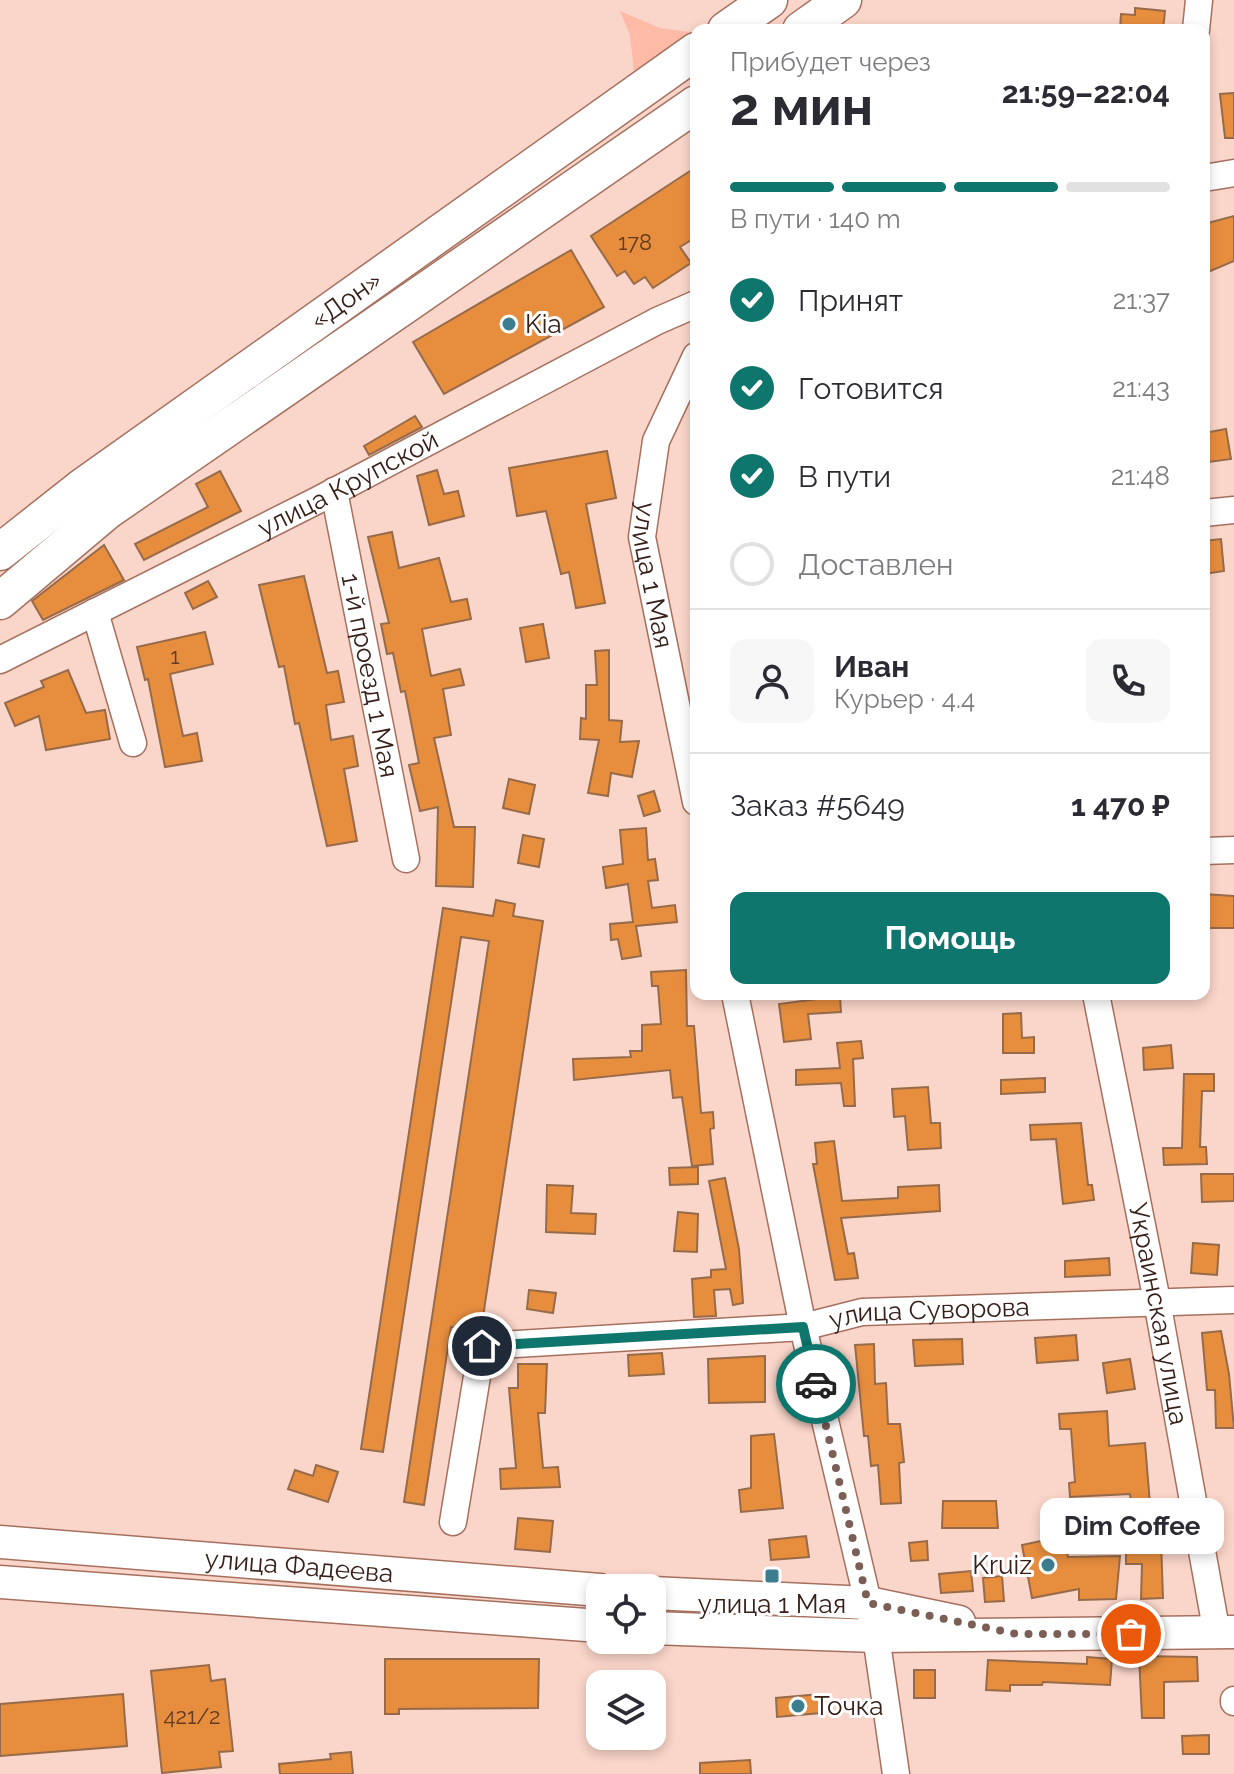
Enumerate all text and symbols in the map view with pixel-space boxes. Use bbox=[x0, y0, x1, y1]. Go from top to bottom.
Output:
text: Прибудет через bbox=[730, 47, 931, 77]
text: 21:59–22:04 bbox=[1002, 75, 1170, 110]
text: 2 мин bbox=[730, 76, 873, 137]
text: В пути · 140 m bbox=[730, 204, 901, 234]
house number: 178 bbox=[618, 229, 652, 255]
street label: «Дон» bbox=[304, 265, 387, 335]
icon: check bbox=[730, 278, 774, 322]
text: Принят bbox=[798, 283, 903, 318]
text: 21:37 bbox=[1113, 285, 1170, 315]
place label: Kia bbox=[525, 309, 562, 339]
marker: Kia bbox=[500, 315, 518, 333]
icon: check bbox=[730, 366, 774, 410]
text: Готовится bbox=[798, 371, 944, 406]
text: 21:43 bbox=[1112, 373, 1170, 403]
street label: улица Крупской bbox=[253, 424, 443, 543]
icon: check bbox=[730, 454, 774, 498]
text: В пути bbox=[798, 459, 891, 494]
text: 21:48 bbox=[1111, 461, 1170, 491]
street label: улица 1 Мая bbox=[626, 500, 679, 651]
text: Доставлен bbox=[798, 547, 954, 582]
street label: 1-й проезд 1 Мая bbox=[335, 571, 405, 780]
button: person bbox=[730, 639, 814, 723]
button: phone bbox=[1086, 639, 1170, 723]
house number: 1 bbox=[170, 643, 180, 669]
text: Иван bbox=[834, 649, 909, 684]
text: Курьер · 4.4 bbox=[834, 684, 975, 714]
text: Заказ #5649 bbox=[730, 788, 905, 823]
text: 1 470 ₽ bbox=[1071, 788, 1170, 823]
button: Помощь bbox=[730, 892, 1170, 984]
street label: Украинская улица bbox=[1123, 1200, 1194, 1427]
street label: улица Суворова bbox=[826, 1292, 1030, 1335]
pin bbox=[448, 1312, 516, 1380]
icon: home bbox=[460, 1324, 504, 1368]
courier bbox=[776, 1344, 856, 1424]
icon: car bbox=[794, 1362, 838, 1406]
callout: Dim Coffee bbox=[1039, 1498, 1223, 1554]
text: Dim Coffee bbox=[1064, 1511, 1200, 1541]
street label: улица Фадеева bbox=[204, 1543, 394, 1588]
place label: Kruiz bbox=[972, 1550, 1032, 1580]
marker: Kruiz bbox=[1039, 1556, 1057, 1574]
marker: улица 1 Мая bbox=[763, 1567, 781, 1585]
map controls bbox=[586, 1574, 666, 1750]
button: locate bbox=[586, 1574, 666, 1654]
place label: улица 1 Мая bbox=[698, 1589, 846, 1619]
pin bbox=[1097, 1600, 1165, 1668]
icon: bag bbox=[1109, 1612, 1153, 1656]
button: layers bbox=[586, 1670, 666, 1750]
place label: Точка bbox=[814, 1691, 883, 1721]
marker: Точка bbox=[789, 1697, 807, 1715]
house number: 421/2 bbox=[163, 1703, 221, 1729]

